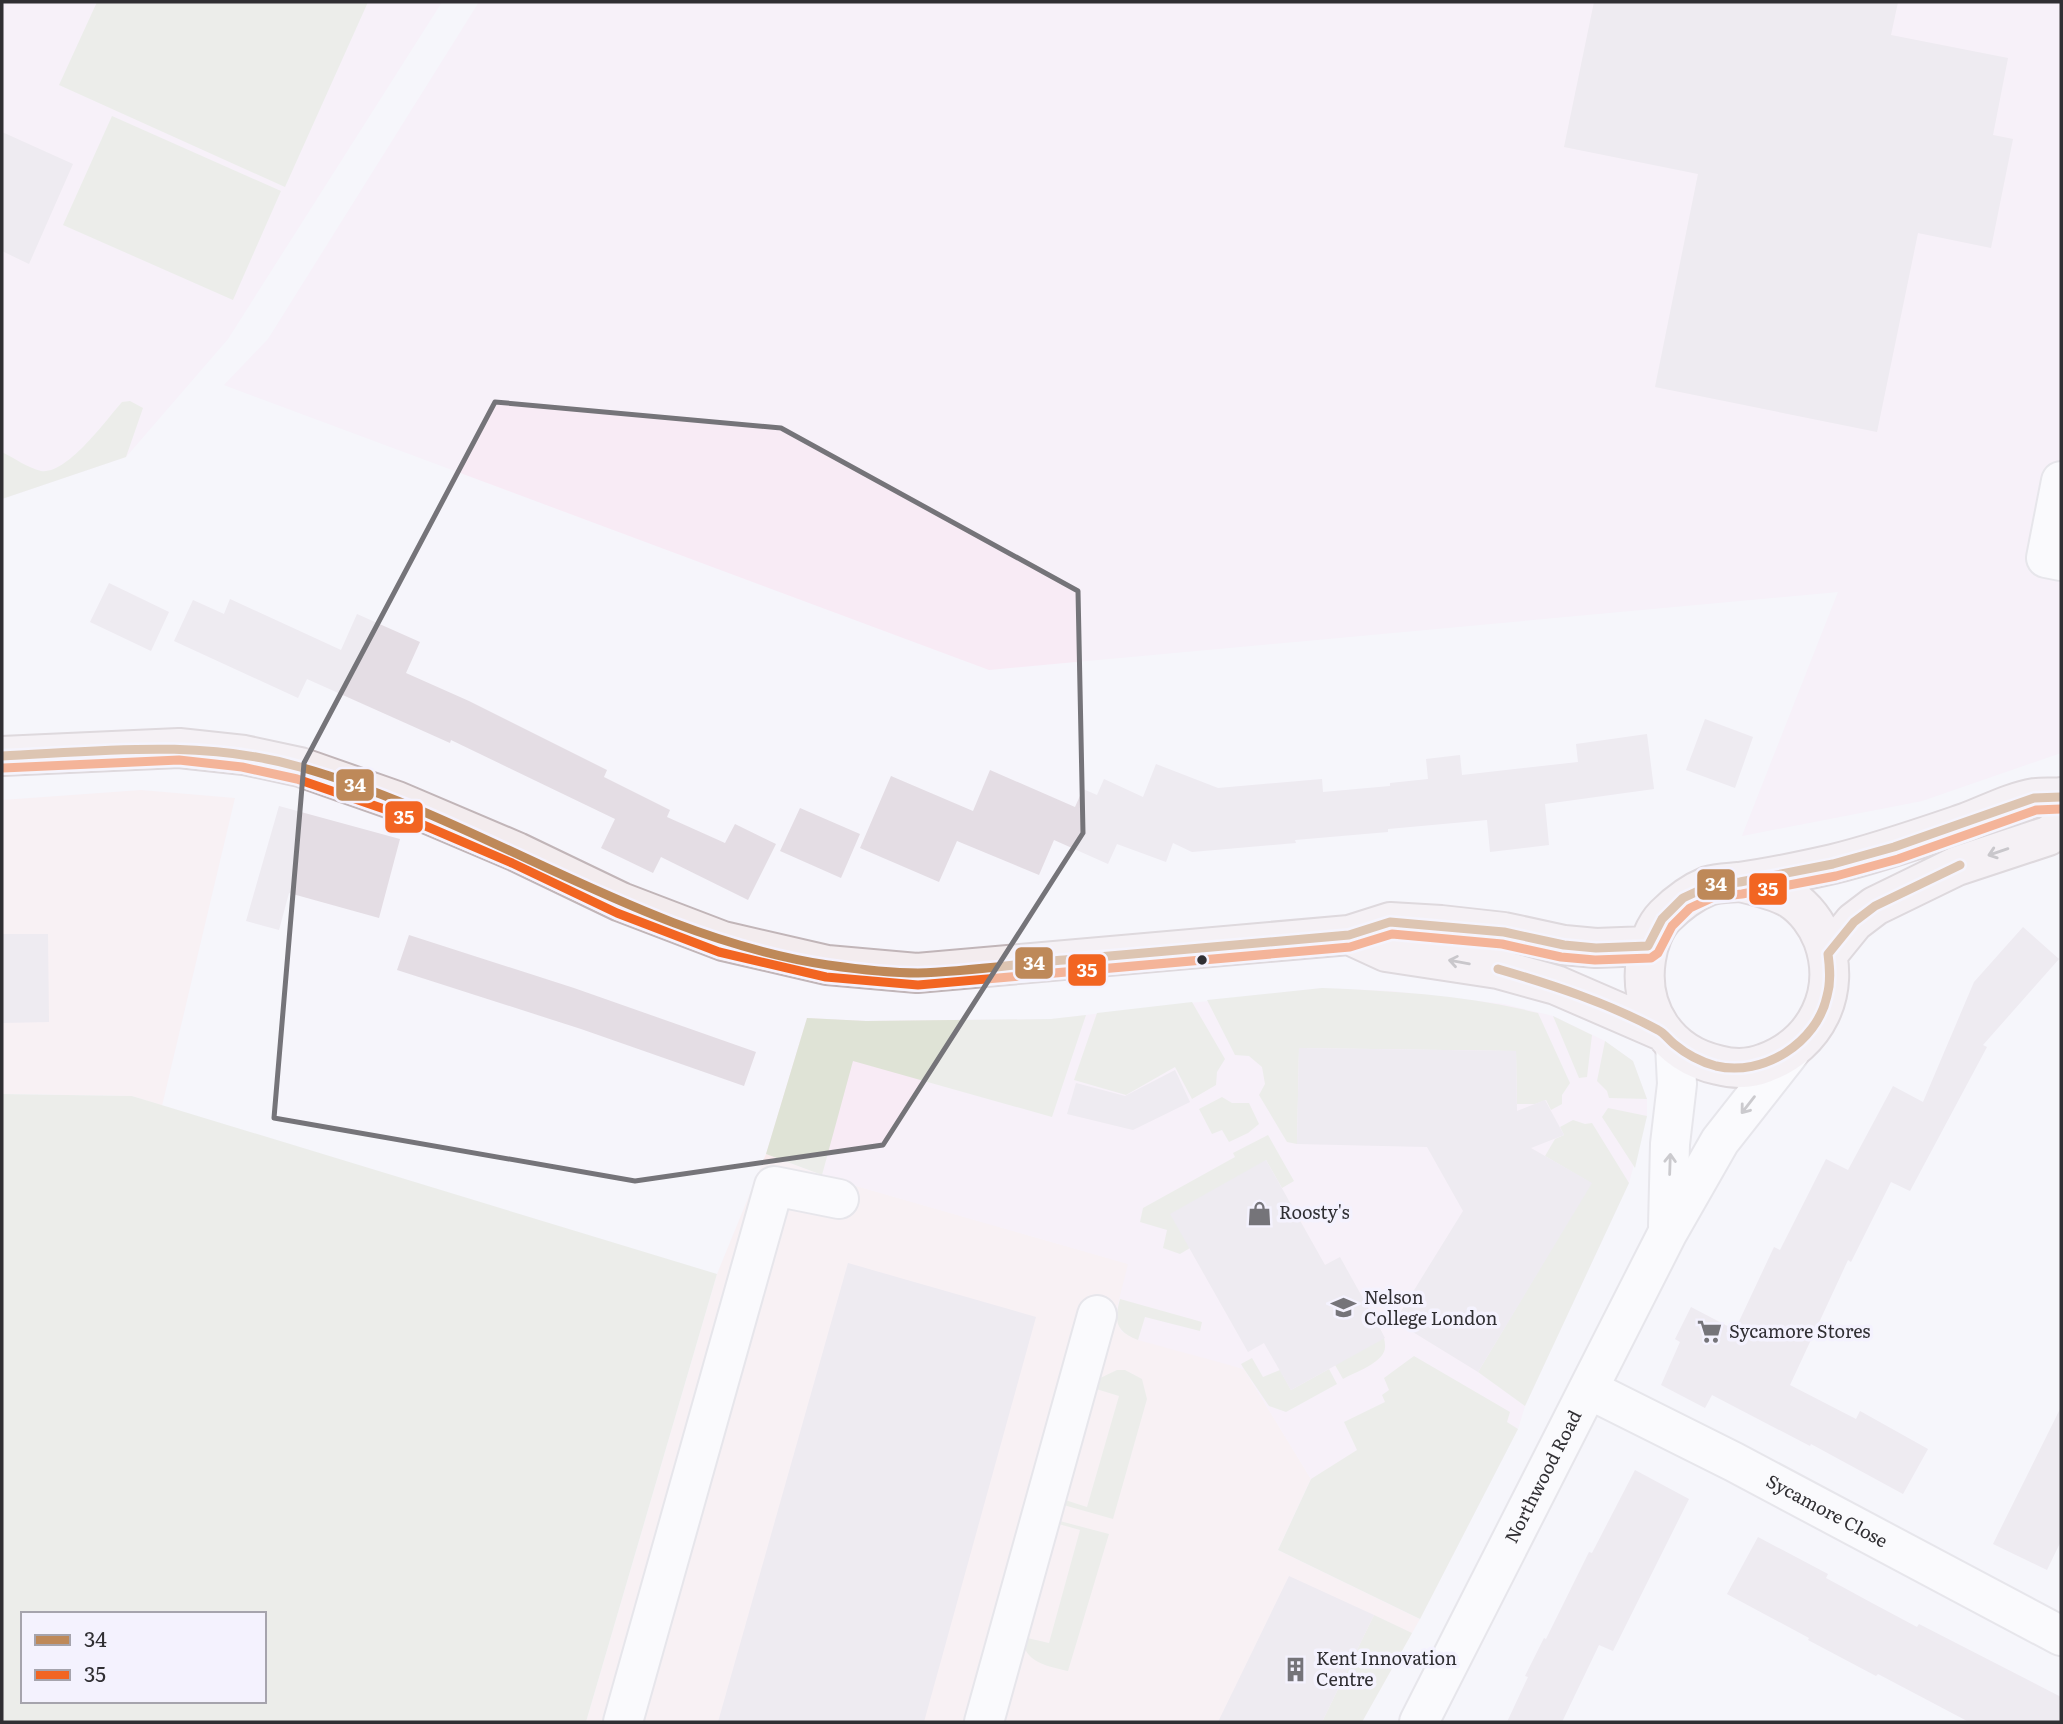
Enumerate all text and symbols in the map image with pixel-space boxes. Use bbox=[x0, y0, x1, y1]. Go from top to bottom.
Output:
line badge: 34 bbox=[335, 768, 375, 802]
text: 34 bbox=[344, 770, 367, 798]
line badge: 35 bbox=[384, 800, 424, 834]
text: 35 bbox=[394, 802, 414, 830]
one-way arrow bbox=[1988, 847, 2010, 859]
line badge: 34 bbox=[1696, 868, 1736, 901]
text: 34 bbox=[1705, 869, 1728, 897]
line badge: 35 bbox=[1748, 872, 1788, 906]
text: 35 bbox=[1758, 874, 1778, 902]
line badge: 34 bbox=[1014, 946, 1054, 980]
text: 34 bbox=[1023, 948, 1046, 976]
line badge: 35 bbox=[1067, 953, 1107, 987]
unlabelled marker bbox=[1195, 953, 1209, 967]
text: 35 bbox=[1077, 955, 1097, 983]
one-way arrow bbox=[1448, 955, 1471, 968]
one-way arrow bbox=[1740, 1096, 1755, 1114]
one-way arrow bbox=[1663, 1152, 1676, 1175]
place label: Roosty's bbox=[1279, 1198, 1350, 1225]
shop icon: Roosty's bbox=[1245, 1199, 1273, 1227]
place label: Nelson College London bbox=[1364, 1283, 1498, 1331]
school or university icon: Nelson College London bbox=[1330, 1294, 1358, 1322]
place label: Sycamore Stores bbox=[1729, 1317, 1871, 1344]
supermarket icon: Sycamore Stores bbox=[1695, 1318, 1723, 1346]
street label: Northwood Road bbox=[1497, 1405, 1587, 1547]
street label: Sycamore Close bbox=[1762, 1467, 1893, 1553]
legend bbox=[21, 1612, 266, 1703]
text: 34 bbox=[84, 1622, 107, 1653]
place label: Kent Innovation Centre bbox=[1316, 1644, 1457, 1692]
building icon: Kent Innovation Centre bbox=[1282, 1655, 1310, 1683]
text: 35 bbox=[84, 1657, 106, 1688]

